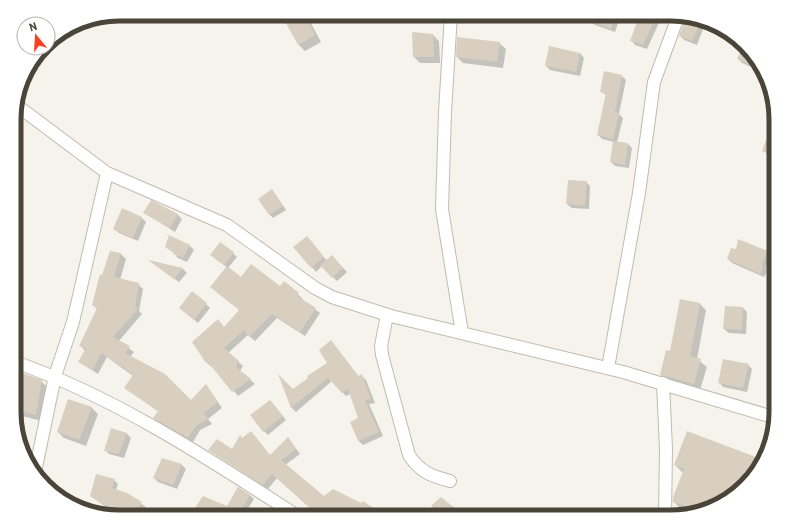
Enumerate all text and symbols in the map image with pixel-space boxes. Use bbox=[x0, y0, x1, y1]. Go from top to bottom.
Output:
north arrow bbox=[16, 16, 56, 56]
text: N bbox=[27, 19, 38, 33]

